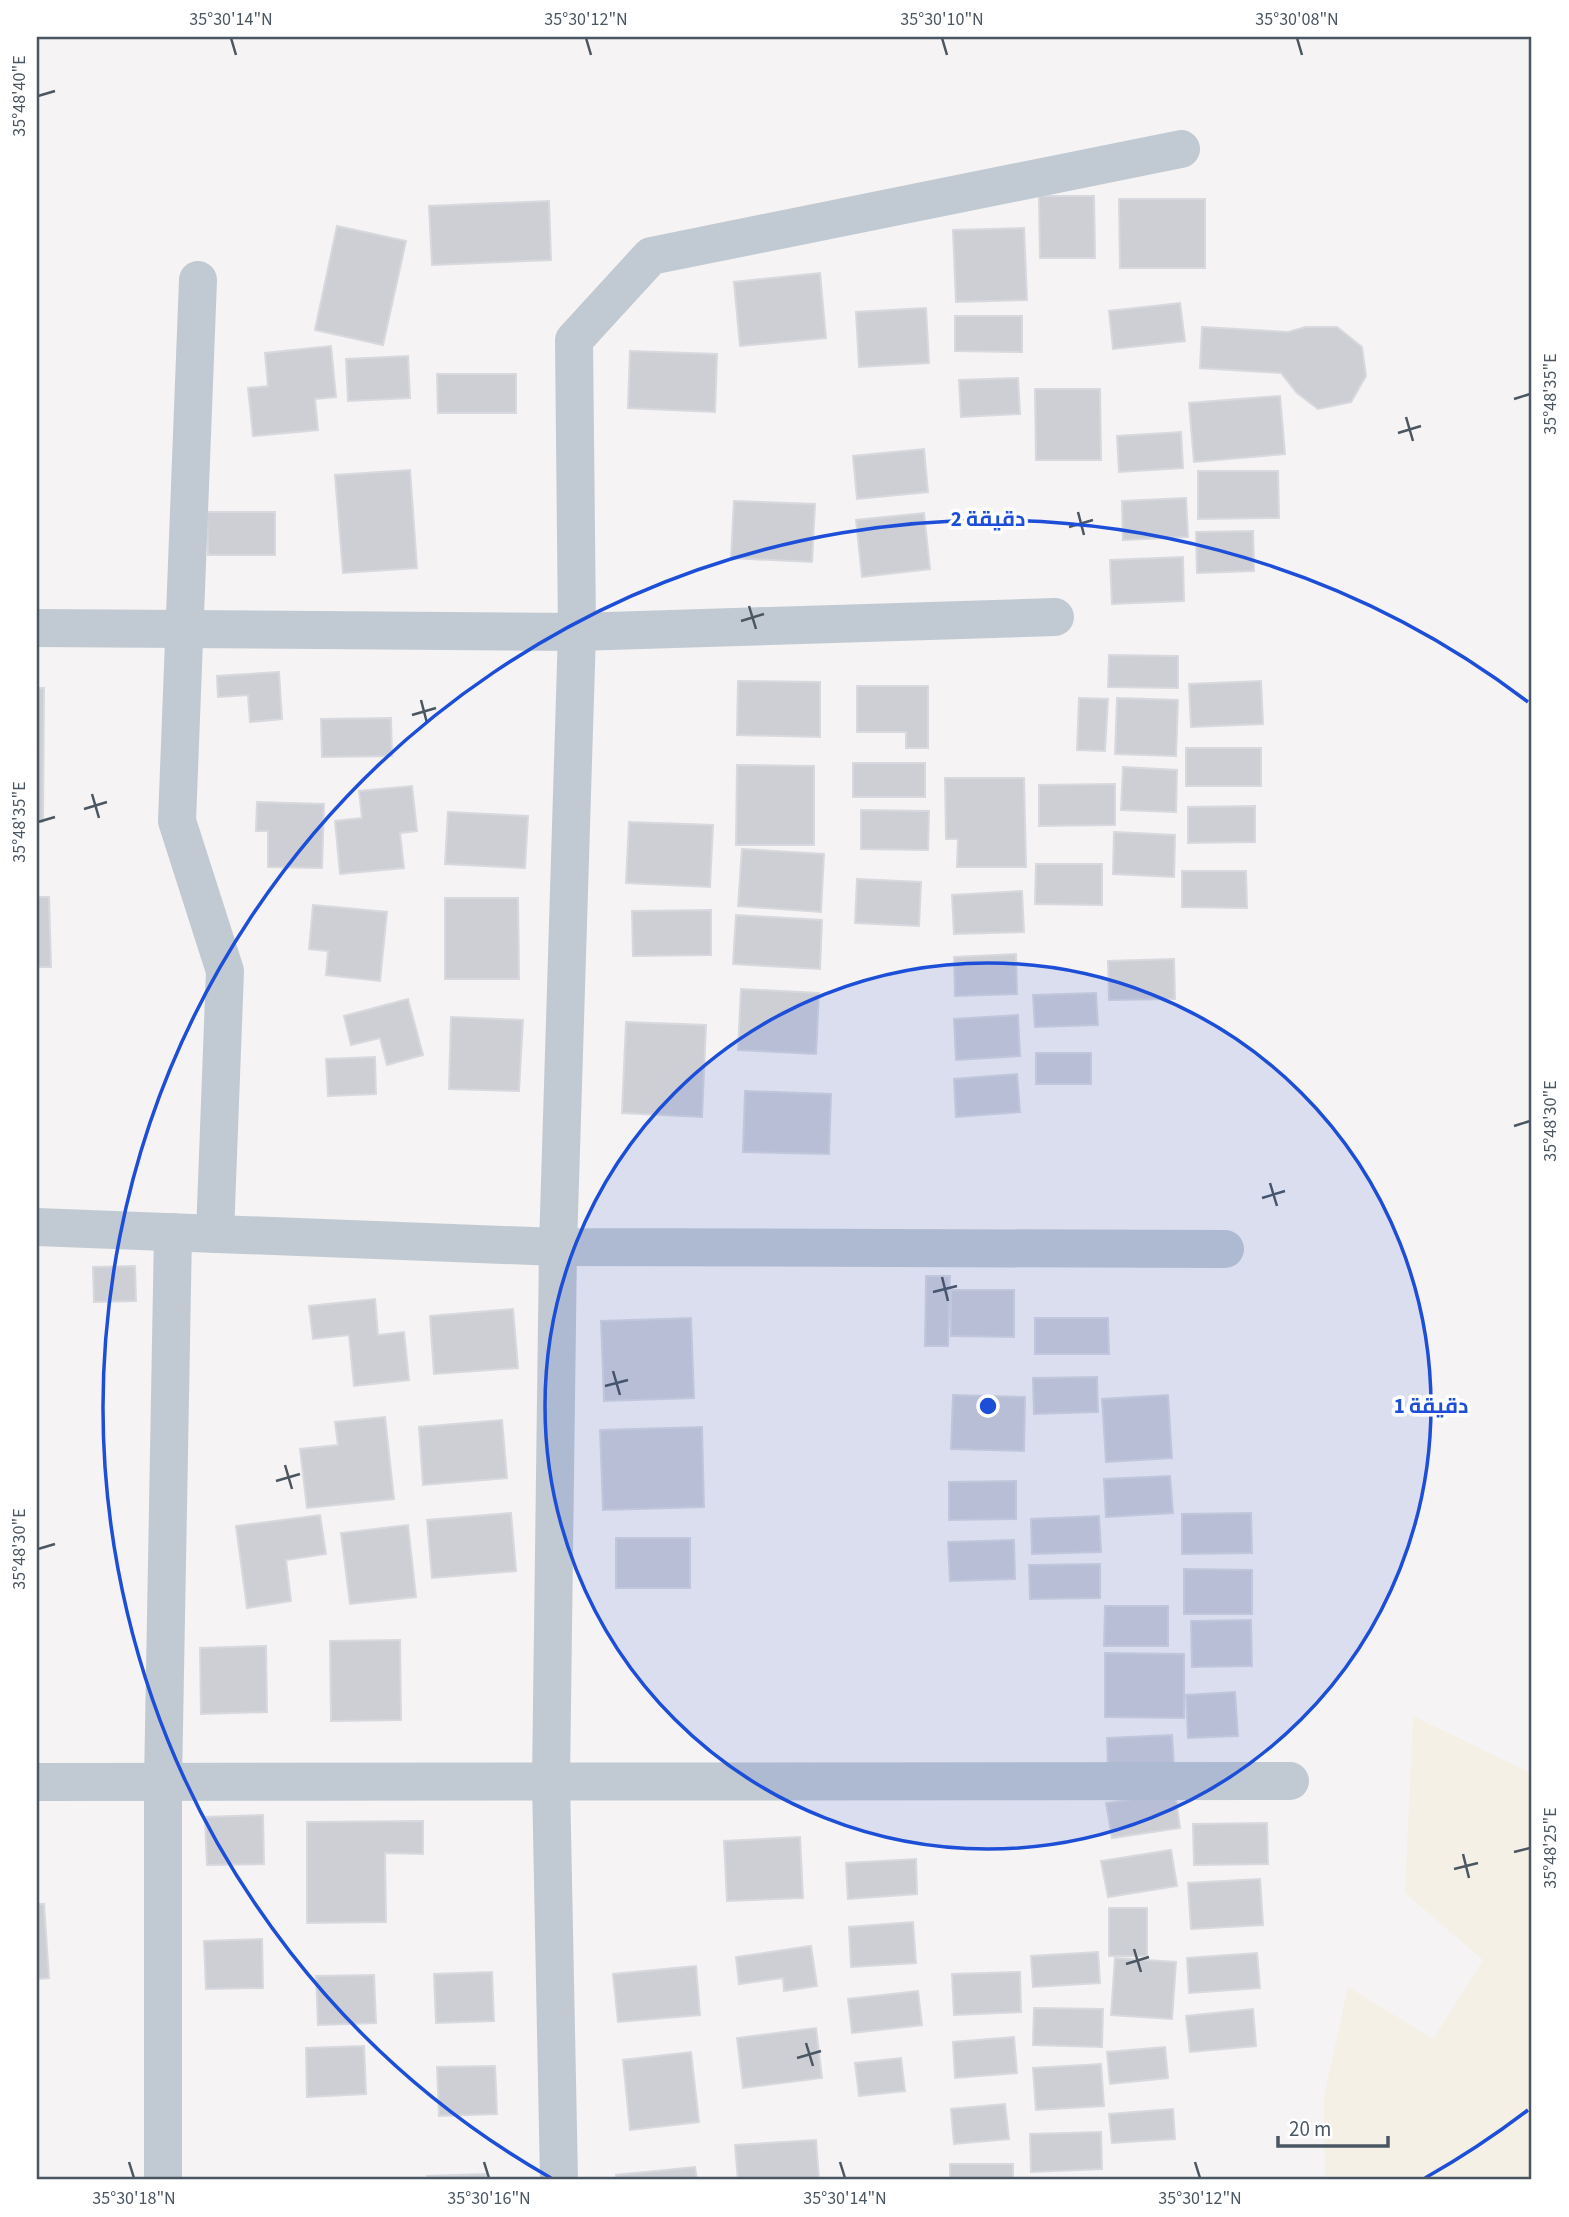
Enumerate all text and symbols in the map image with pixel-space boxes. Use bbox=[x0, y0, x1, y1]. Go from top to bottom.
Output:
text: 35°30'14"N bbox=[189, 7, 273, 32]
text: 35°30'12"N bbox=[544, 7, 628, 32]
text: 35°30'10"N bbox=[900, 7, 984, 32]
text: 35°30'08"N bbox=[1255, 7, 1339, 32]
text: 35°48'40"E bbox=[7, 55, 32, 137]
text: 35°48'35"E bbox=[1538, 353, 1563, 435]
text: 2 دقيقة bbox=[951, 504, 1025, 534]
text: 35°48'35"E bbox=[7, 781, 32, 863]
text: 35°48'30"E bbox=[1538, 1080, 1563, 1162]
text: 1 دقيقة bbox=[1394, 1391, 1468, 1421]
centre of rings bbox=[976, 1394, 1000, 1418]
text: 35°48'30"E bbox=[7, 1508, 32, 1590]
text: 35°48'25"E bbox=[1538, 1807, 1563, 1889]
scale bar bbox=[1278, 2105, 1389, 2149]
text: 20 m bbox=[1289, 2114, 1331, 2144]
text: 35°30'18"N bbox=[92, 2186, 176, 2211]
text: 35°30'16"N bbox=[447, 2186, 531, 2211]
text: 35°30'14"N bbox=[803, 2186, 887, 2211]
text: 35°30'12"N bbox=[1158, 2186, 1242, 2211]

